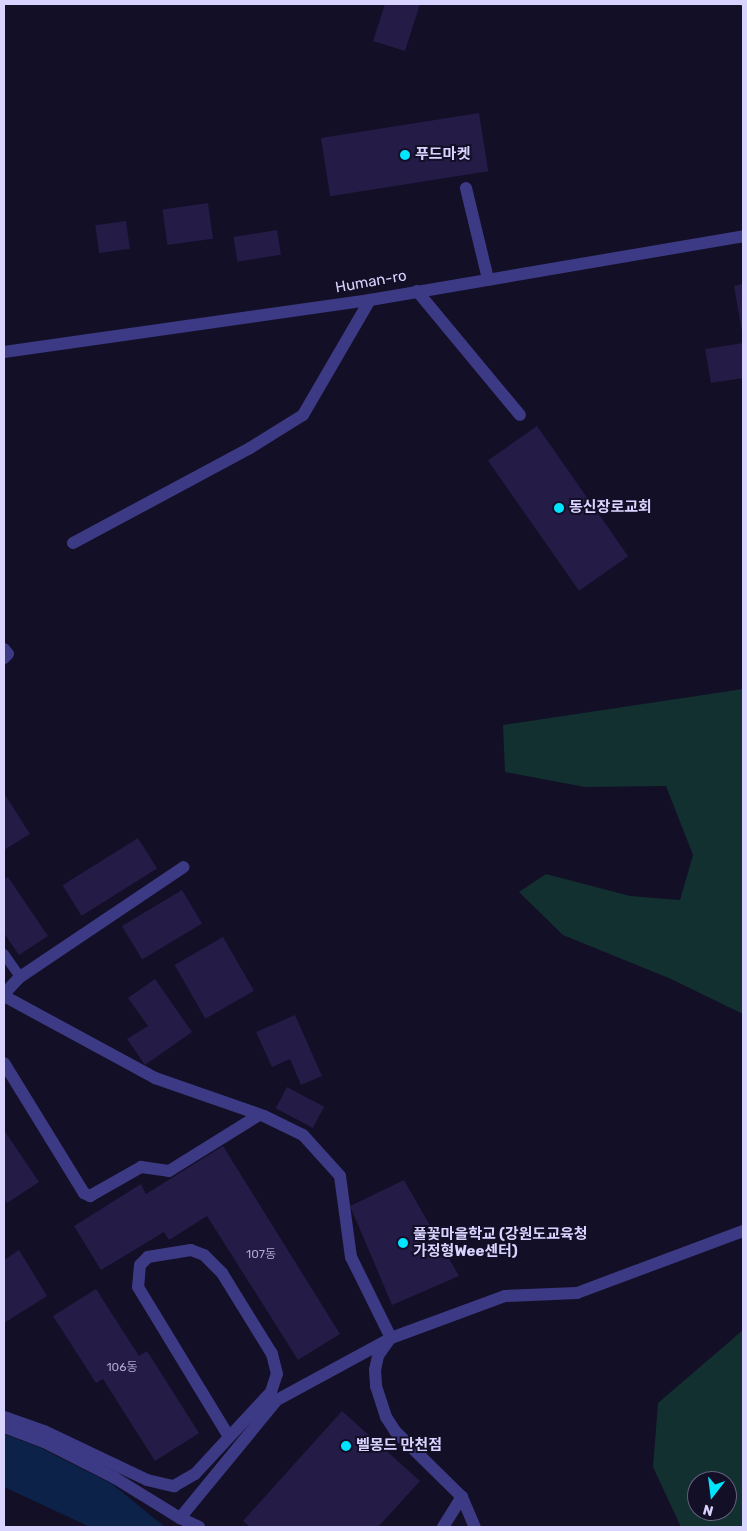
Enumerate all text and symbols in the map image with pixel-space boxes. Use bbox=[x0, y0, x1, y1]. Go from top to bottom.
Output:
place label: 푸드마켓 bbox=[415, 146, 470, 164]
marker: 푸드마켓 bbox=[399, 149, 411, 161]
street label: Human-ro bbox=[334, 267, 408, 297]
place label: 동신장로교회 bbox=[569, 499, 652, 517]
marker: 동신장로교회 bbox=[553, 502, 565, 514]
place label: 풀꽃마을학교 (강원도교육청 가정형Wee센터) bbox=[413, 1225, 588, 1260]
marker: 풀꽃마을학교 (강원도교육청 가정형Wee센터) bbox=[397, 1237, 409, 1249]
house number: 107동 bbox=[246, 1248, 276, 1262]
house number: 106동 bbox=[106, 1361, 138, 1375]
place label: 벨몽드 만천점 bbox=[356, 1437, 442, 1455]
marker: 벨몽드 만천점 bbox=[340, 1440, 352, 1452]
north arrow bbox=[687, 1471, 737, 1521]
text: N bbox=[701, 1500, 715, 1520]

